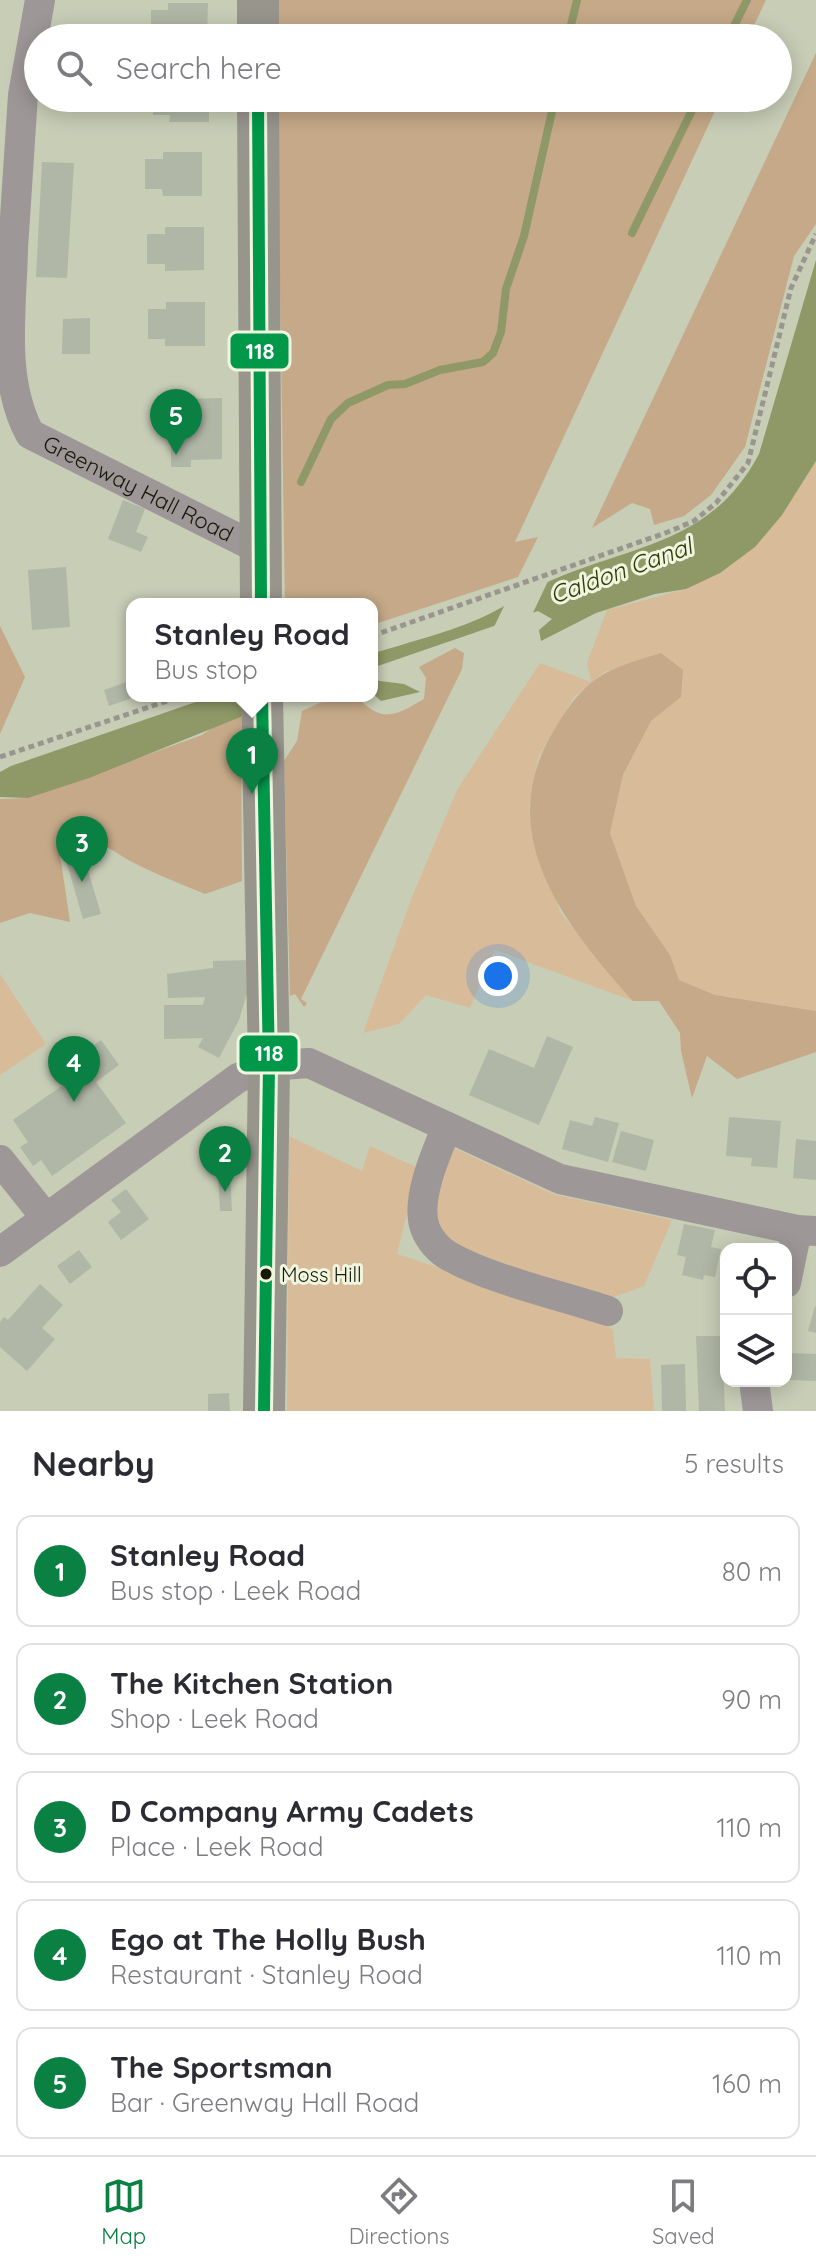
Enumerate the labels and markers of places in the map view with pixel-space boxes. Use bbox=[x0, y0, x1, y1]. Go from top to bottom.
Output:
pin: 5 bbox=[150, 389, 202, 455]
pin: 1 bbox=[226, 728, 278, 794]
pin: 3 bbox=[56, 816, 108, 882]
pin: 4 bbox=[48, 1036, 100, 1102]
pin: 2 bbox=[199, 1126, 251, 1192]
place label: Moss Hill bbox=[281, 1262, 362, 1287]
marker: Moss Hill bbox=[258, 1266, 274, 1282]

